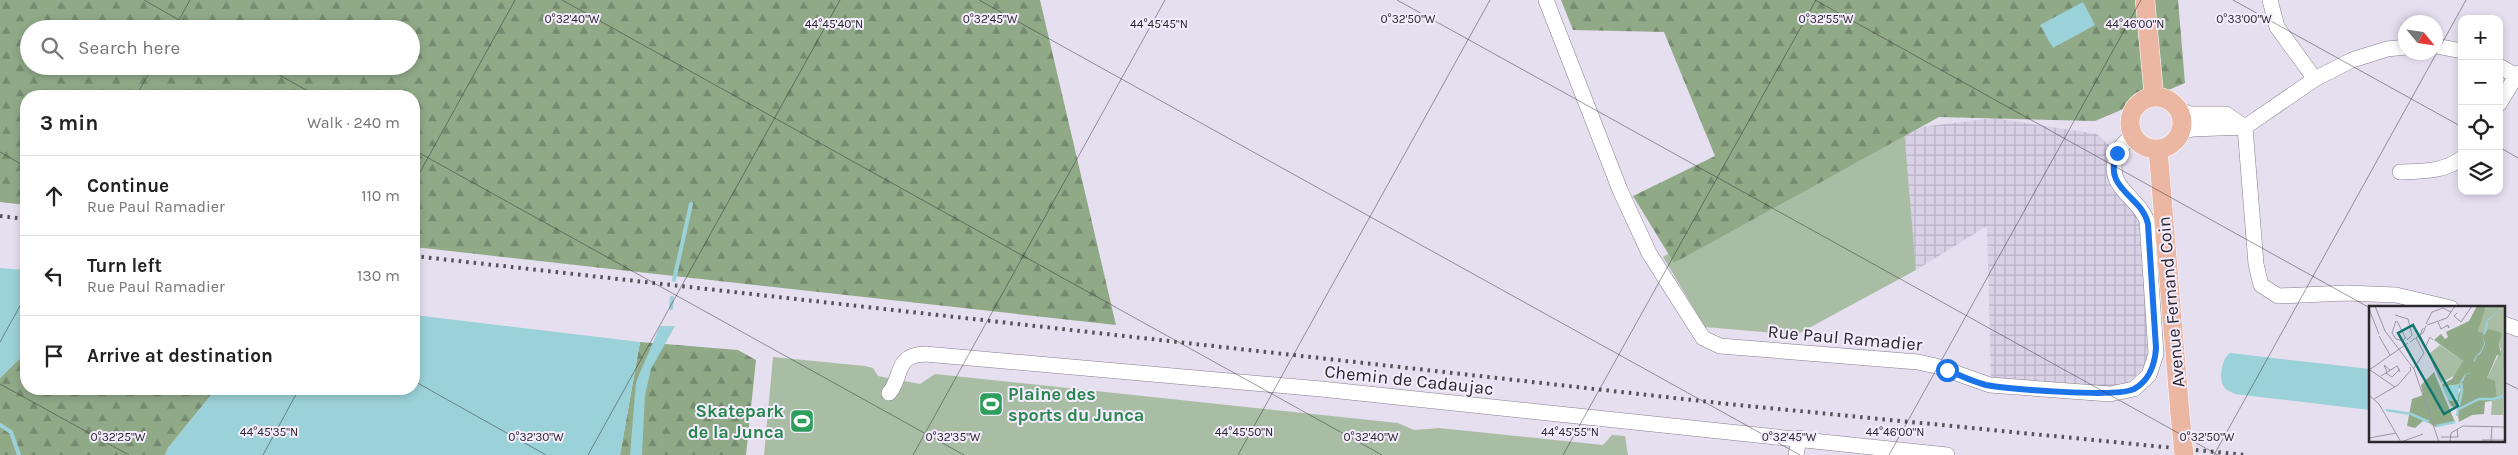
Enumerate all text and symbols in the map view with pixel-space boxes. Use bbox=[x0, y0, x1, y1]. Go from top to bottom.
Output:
text: 0°32'40"W bbox=[544, 12, 600, 26]
text: 0°32'45"W bbox=[963, 12, 1018, 26]
text: 0°32'50"W bbox=[1380, 12, 1436, 26]
text: 0°32'55"W bbox=[1799, 12, 1854, 26]
text: 0°33'00"W bbox=[2216, 12, 2272, 26]
north arrow bbox=[2398, 15, 2443, 60]
map controls bbox=[2458, 15, 2503, 195]
button: + bbox=[2458, 15, 2503, 60]
text: 44°45'40"N bbox=[805, 17, 863, 31]
text: 44°45'45"N bbox=[1130, 17, 1188, 31]
text: 44°46'00"N bbox=[2106, 17, 2164, 31]
search box bbox=[20, 20, 420, 75]
icon: search bbox=[38, 34, 66, 62]
text: Search here bbox=[78, 37, 180, 59]
button: − bbox=[2458, 60, 2503, 105]
button: locate bbox=[2458, 105, 2503, 150]
text: 3 min bbox=[40, 111, 98, 135]
text: Walk · 240 m bbox=[307, 113, 400, 132]
route end bbox=[2106, 142, 2129, 165]
button: layers bbox=[2458, 150, 2503, 195]
text: Continue bbox=[87, 175, 169, 197]
icon: ahead bbox=[40, 182, 68, 210]
text: 110 m bbox=[361, 186, 400, 205]
text: Rue Paul Ramadier bbox=[87, 197, 225, 216]
street label: Avenue Fernand Coin bbox=[2153, 215, 2189, 389]
text: Turn left bbox=[87, 255, 162, 277]
icon: left bbox=[40, 262, 68, 290]
text: 130 m bbox=[357, 266, 400, 285]
text: Rue Paul Ramadier bbox=[87, 277, 225, 296]
inset map bbox=[2369, 306, 2506, 442]
street label: Rue Paul Ramadier bbox=[1767, 320, 1924, 356]
icon: arrive bbox=[40, 342, 68, 370]
text: Arrive at destination bbox=[87, 345, 273, 367]
route start bbox=[1936, 359, 1959, 382]
street label: Chemin de Cadaujac bbox=[1323, 360, 1495, 400]
place label: Plaine des sports du Junca bbox=[1008, 383, 1144, 426]
sports icon: Plaine des sports du Junca bbox=[978, 391, 1004, 417]
place label: Skatepark de la Junca bbox=[688, 400, 784, 443]
sports icon: Skatepark de la Junca bbox=[789, 408, 815, 434]
text: 44°45'35"N bbox=[240, 425, 298, 439]
text: 44°45'50"N bbox=[1215, 425, 1273, 439]
text: 44°45'55"N bbox=[1541, 425, 1599, 439]
text: 44°46'00"N bbox=[1866, 425, 1924, 439]
text: 0°32'25"W bbox=[91, 430, 146, 444]
text: 0°32'30"W bbox=[508, 430, 564, 444]
text: 0°32'35"W bbox=[925, 430, 981, 444]
text: 0°32'40"W bbox=[1343, 430, 1399, 444]
text: 0°32'45"W bbox=[1762, 430, 1817, 444]
text: 0°32'50"W bbox=[2179, 430, 2235, 444]

